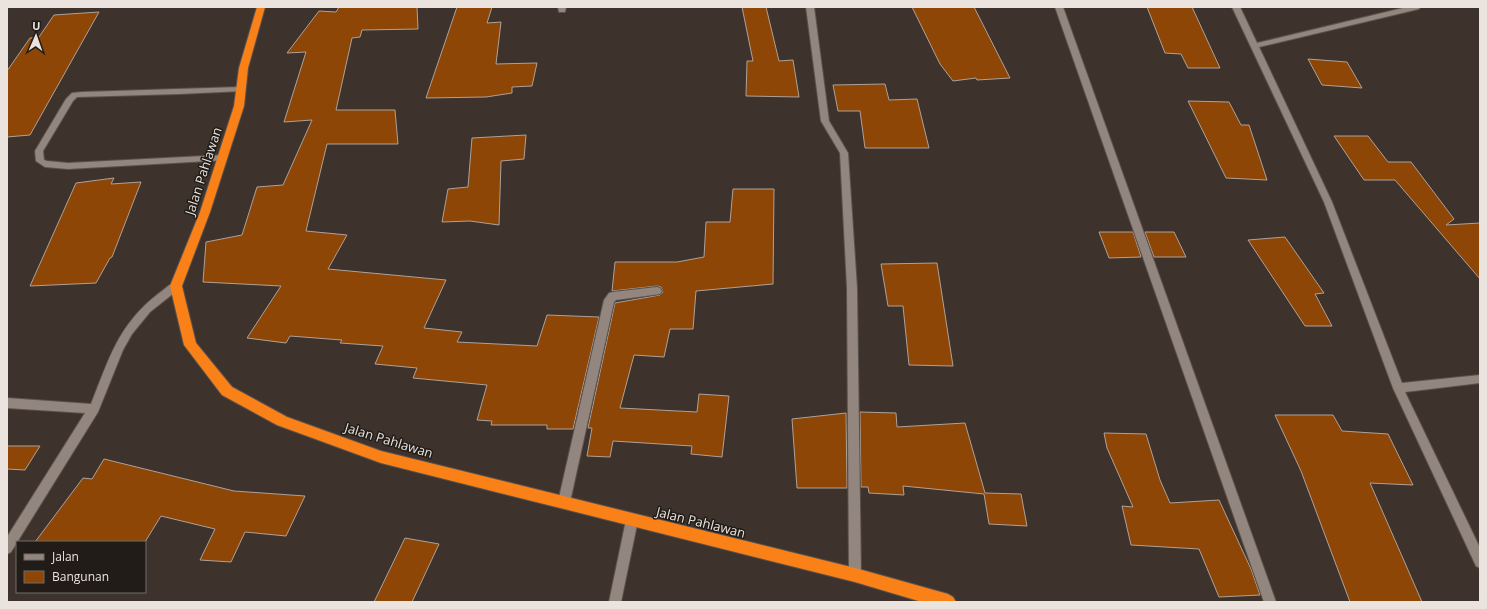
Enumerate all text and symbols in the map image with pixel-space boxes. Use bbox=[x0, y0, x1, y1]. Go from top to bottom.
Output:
north arrow bbox=[16, 16, 56, 56]
text: U bbox=[32, 18, 41, 33]
street label: Jalan Pahlawan bbox=[180, 125, 226, 219]
street label: Jalan Pahlawan bbox=[341, 417, 435, 462]
street label: Jalan Pahlawan bbox=[653, 502, 748, 542]
legend bbox=[16, 541, 146, 593]
text: Jalan bbox=[51, 548, 79, 565]
text: Bangunan bbox=[52, 568, 109, 585]

